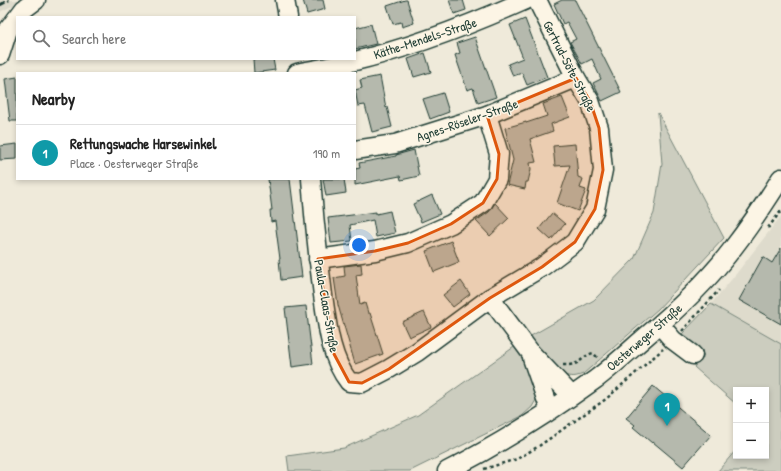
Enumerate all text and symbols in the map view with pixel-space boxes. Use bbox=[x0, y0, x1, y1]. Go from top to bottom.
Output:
street label: Käthe-Mendels-Straße bbox=[371, 13, 479, 63]
search box bbox=[16, 16, 356, 60]
street label: Gertrud-Söte-Straße bbox=[539, 17, 601, 115]
icon: search bbox=[30, 27, 52, 49]
text: Search here bbox=[62, 28, 126, 49]
text: Nearby bbox=[32, 87, 75, 110]
street label: Agnes-Röseler-Straße bbox=[414, 94, 520, 146]
text: Rettungswache Harsewinkel bbox=[70, 133, 216, 154]
text: 1 bbox=[43, 144, 47, 162]
text: 190 m bbox=[313, 144, 340, 162]
text: Place · Oesterweger Straße bbox=[70, 154, 198, 172]
your location bbox=[349, 235, 369, 255]
street label: Paula-Claas-Straße bbox=[310, 258, 344, 354]
street label: Oesterweger Straße bbox=[602, 299, 686, 375]
map controls bbox=[733, 387, 769, 459]
button: + bbox=[733, 387, 769, 423]
pin: 1 bbox=[654, 393, 680, 426]
button: − bbox=[733, 423, 769, 459]

